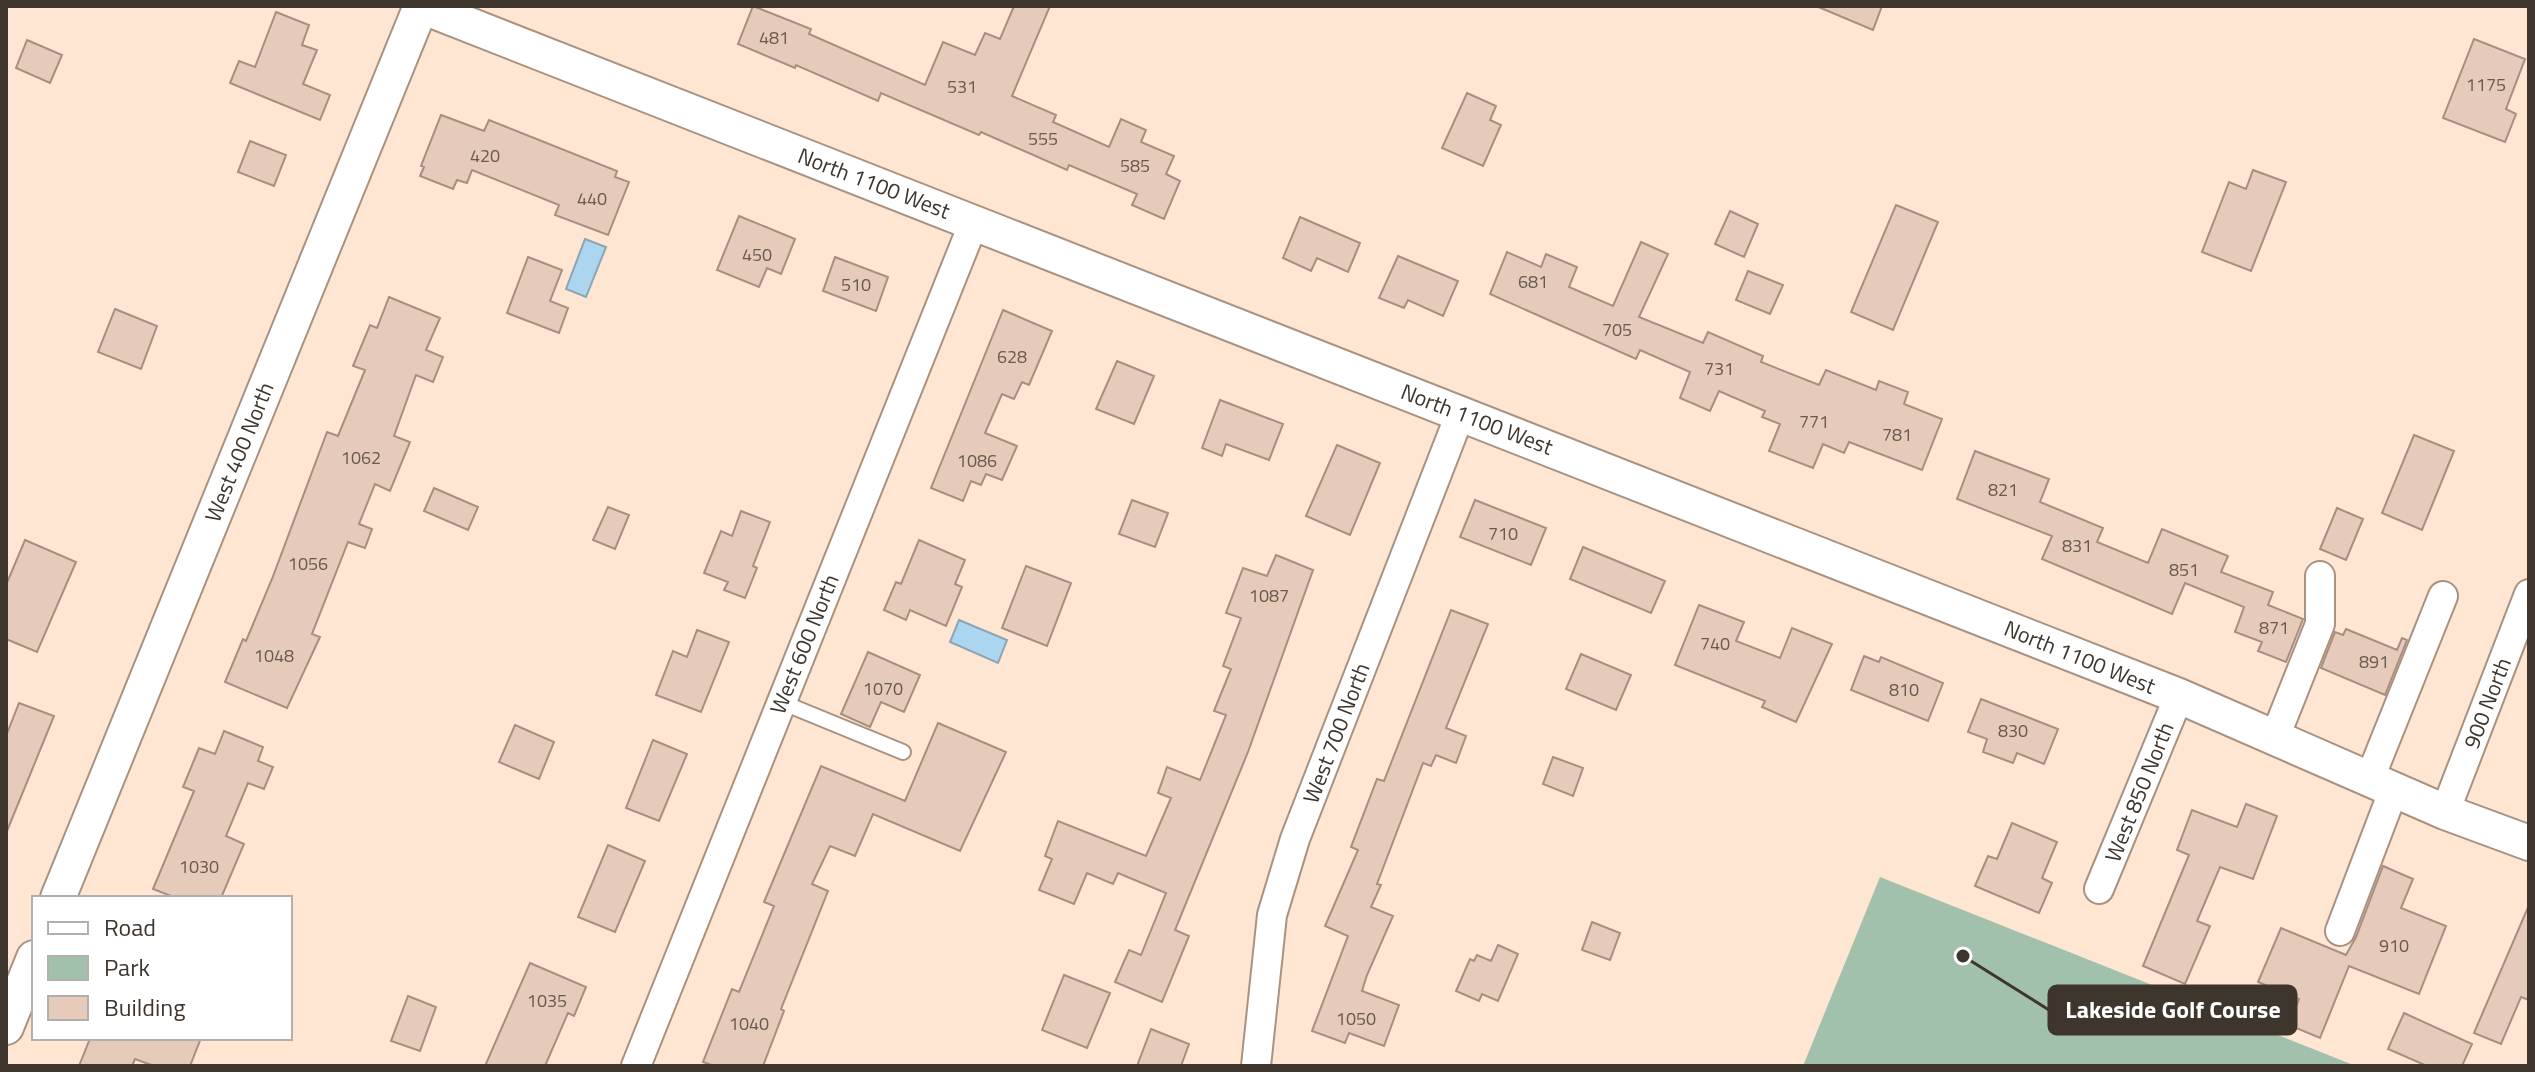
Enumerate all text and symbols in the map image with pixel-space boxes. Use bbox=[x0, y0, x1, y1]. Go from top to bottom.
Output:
house number: 481 bbox=[759, 24, 789, 51]
house number: 1175 bbox=[2466, 71, 2506, 98]
house number: 531 bbox=[947, 73, 977, 100]
house number: 555 bbox=[1028, 125, 1058, 152]
street label: North 1100 West bbox=[793, 138, 955, 228]
house number: 420 bbox=[470, 142, 500, 169]
house number: 585 bbox=[1120, 152, 1150, 179]
house number: 440 bbox=[577, 185, 607, 212]
house number: 450 bbox=[742, 241, 772, 268]
house number: 681 bbox=[1518, 268, 1548, 295]
house number: 510 bbox=[841, 271, 871, 298]
house number: 705 bbox=[1602, 316, 1632, 343]
house number: 628 bbox=[997, 343, 1027, 370]
house number: 731 bbox=[1704, 355, 1734, 382]
street label: North 1100 West bbox=[1396, 374, 1558, 464]
street label: West 400 North bbox=[195, 377, 283, 527]
house number: 771 bbox=[1799, 408, 1829, 435]
house number: 781 bbox=[1882, 421, 1912, 448]
house number: 1062 bbox=[341, 444, 381, 471]
house number: 1086 bbox=[957, 447, 997, 474]
house number: 821 bbox=[1988, 476, 2018, 503]
house number: 710 bbox=[1488, 520, 1518, 547]
house number: 831 bbox=[2062, 532, 2092, 559]
house number: 1056 bbox=[288, 550, 328, 577]
house number: 851 bbox=[2169, 556, 2199, 583]
street label: West 600 North bbox=[760, 569, 848, 719]
house number: 1087 bbox=[1249, 582, 1289, 609]
street label: North 1100 West bbox=[1999, 611, 2161, 703]
house number: 871 bbox=[2259, 614, 2289, 641]
house number: 740 bbox=[1700, 630, 1730, 657]
house number: 1048 bbox=[254, 642, 294, 669]
house number: 891 bbox=[2359, 648, 2389, 675]
street label: 900 North bbox=[2454, 652, 2520, 754]
street label: West 700 North bbox=[1294, 658, 1378, 808]
house number: 1070 bbox=[863, 675, 903, 702]
house number: 810 bbox=[1889, 676, 1919, 703]
house number: 830 bbox=[1998, 717, 2028, 744]
street label: West 850 North bbox=[2095, 717, 2183, 867]
house number: 1030 bbox=[179, 853, 219, 880]
legend bbox=[32, 896, 292, 1040]
text: Road bbox=[104, 909, 156, 945]
house number: 910 bbox=[2379, 932, 2409, 959]
text: Park bbox=[104, 949, 150, 985]
callout: Lakeside Golf Course bbox=[2049, 986, 2296, 1034]
house number: 1035 bbox=[527, 987, 567, 1014]
text: Building bbox=[104, 989, 186, 1025]
text: Lakeside Golf Course bbox=[2065, 991, 2281, 1027]
house number: 1050 bbox=[1336, 1005, 1376, 1032]
house number: 1040 bbox=[729, 1010, 769, 1037]

